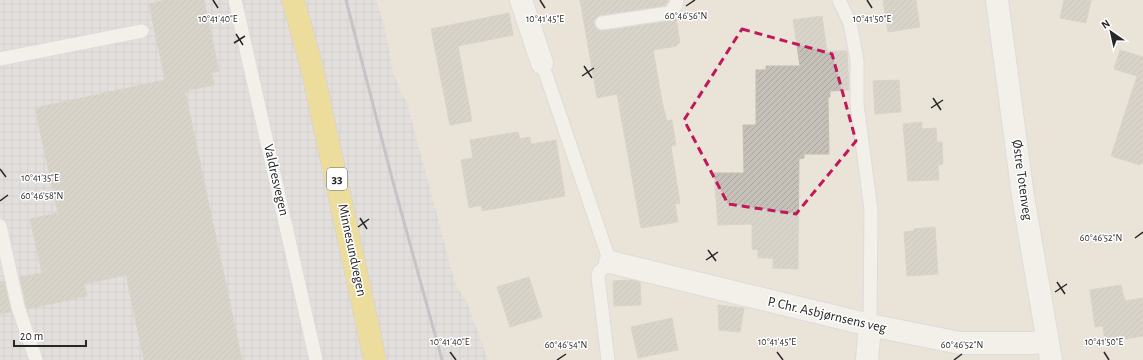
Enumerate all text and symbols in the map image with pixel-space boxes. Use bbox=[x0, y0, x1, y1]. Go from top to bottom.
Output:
text: 60°46'56"N bbox=[665, 11, 707, 21]
north arrow bbox=[1091, 12, 1131, 52]
text: 10°41'40"E bbox=[198, 14, 238, 24]
text: 10°41'45"E bbox=[526, 14, 564, 24]
text: 10°41'50"E bbox=[853, 14, 891, 24]
text: N bbox=[1099, 17, 1112, 31]
street label: Østre Totenveg bbox=[1009, 139, 1036, 221]
street label: Valdresvegen bbox=[261, 143, 291, 217]
road number: 33 bbox=[327, 168, 347, 190]
text: 10°41'35"E bbox=[21, 173, 59, 183]
text: 60°46'58"N bbox=[21, 191, 63, 201]
street label: Minnesundvegen bbox=[335, 202, 369, 298]
text: 60°46'52"N bbox=[1080, 233, 1122, 243]
street label: P. Chr. Asbjørnsens veg bbox=[766, 295, 888, 336]
scale bar bbox=[14, 322, 86, 348]
text: 20 m bbox=[20, 330, 43, 342]
text: 10°41'40"E bbox=[430, 337, 470, 347]
text: 10°41'45"E bbox=[758, 337, 796, 347]
text: 10°41'50"E bbox=[1085, 337, 1123, 347]
text: 60°46'54"N bbox=[545, 340, 587, 350]
text: 60°46'52"N bbox=[941, 340, 983, 350]

